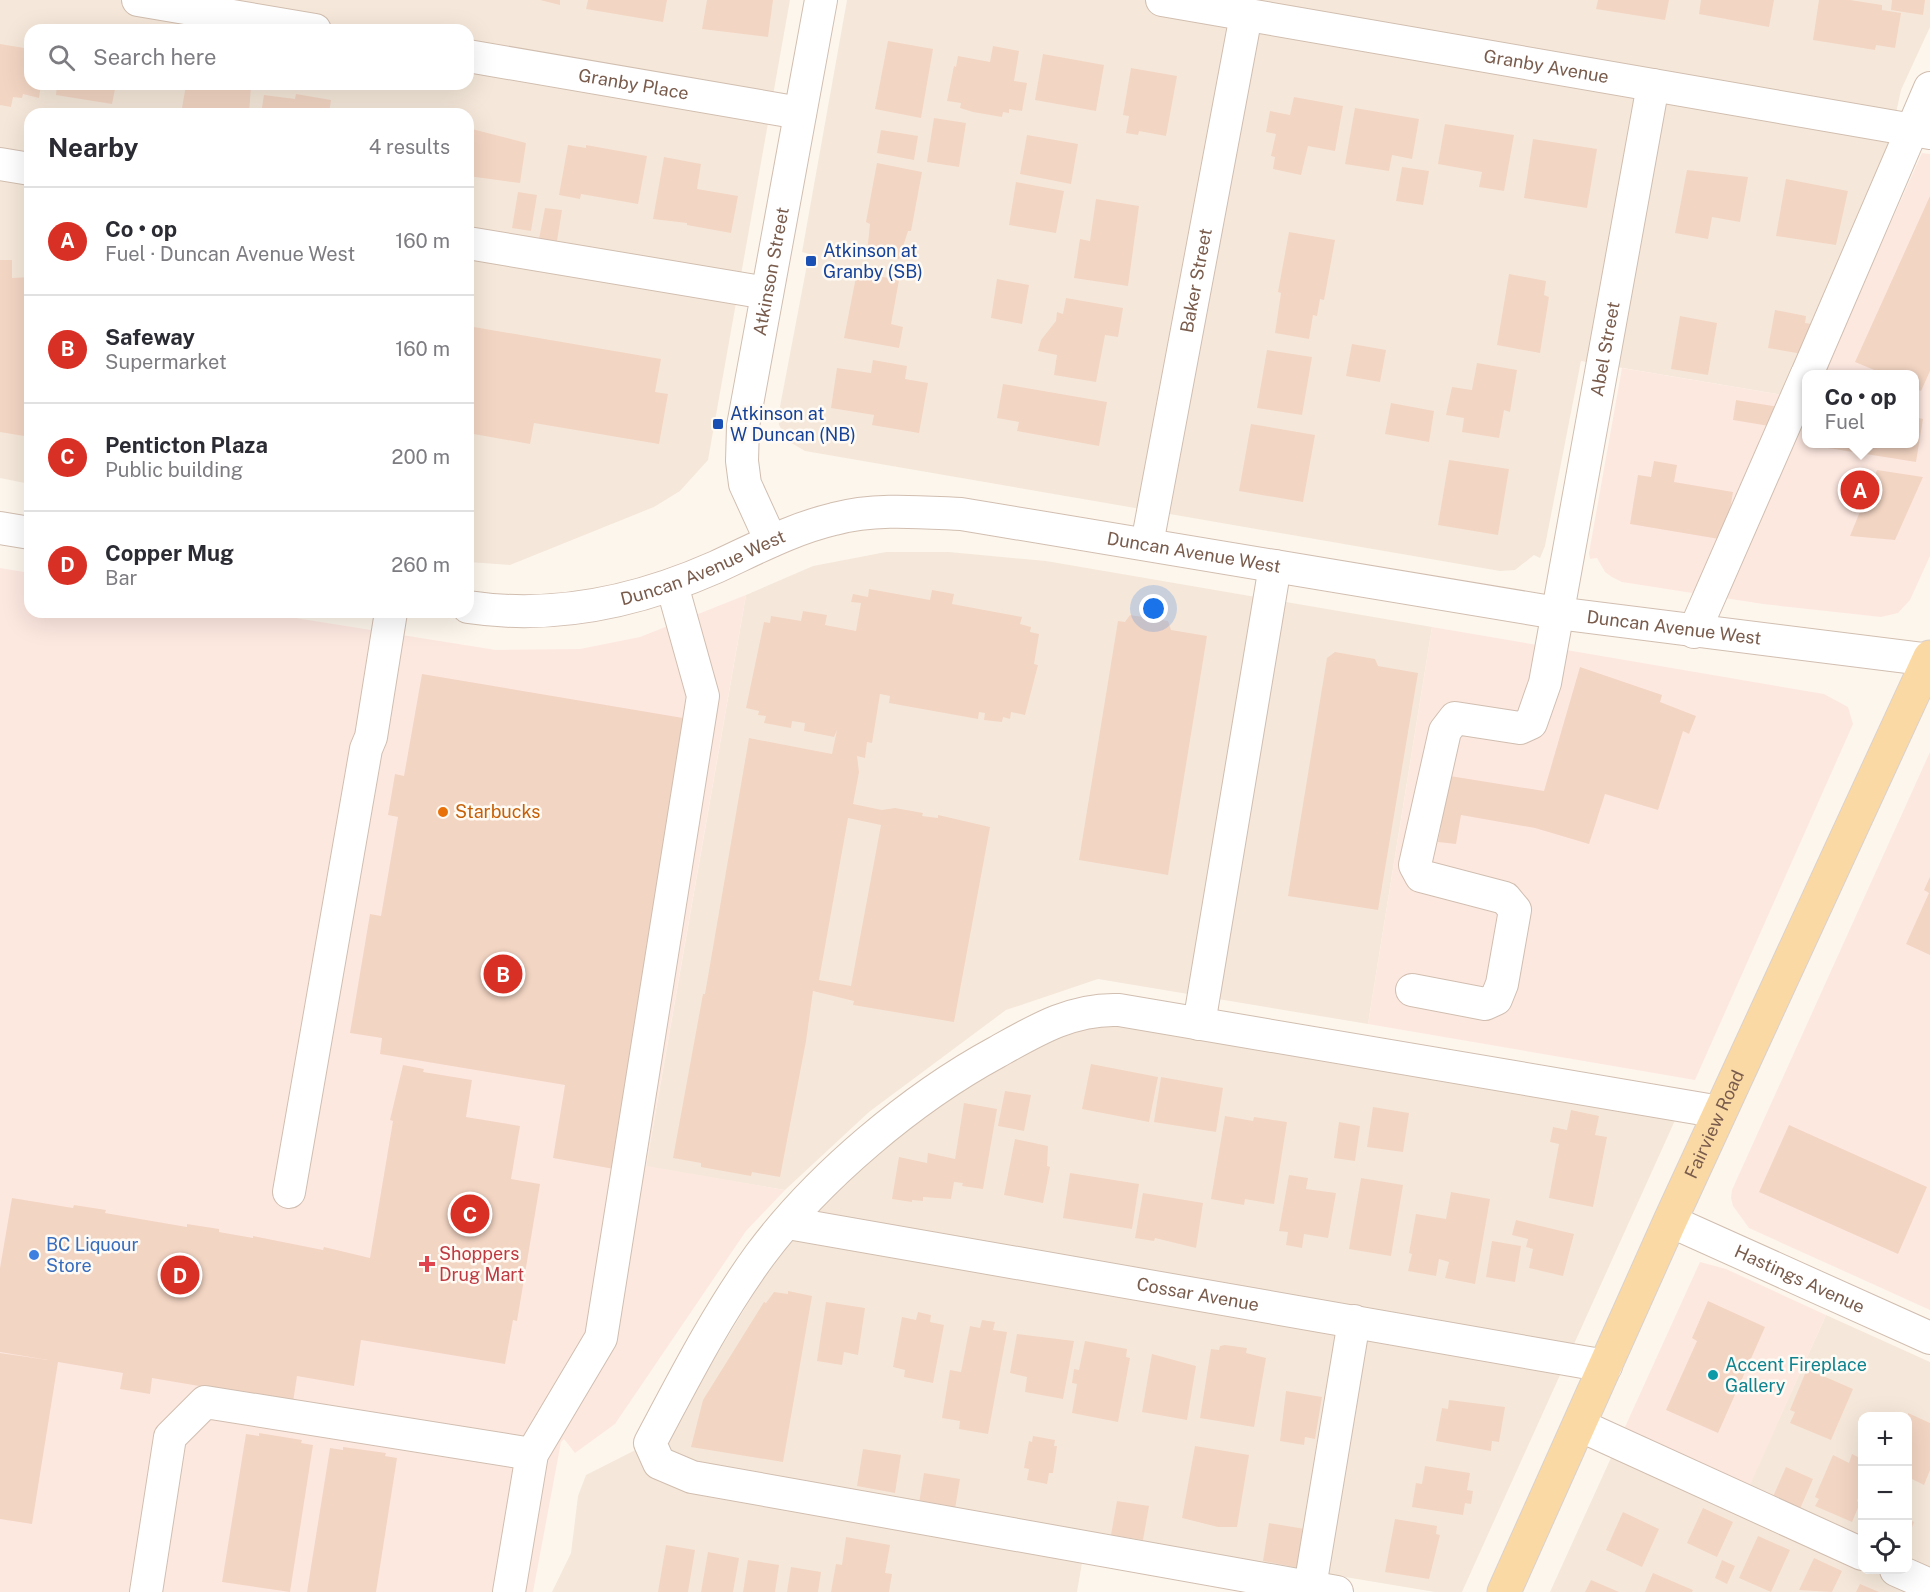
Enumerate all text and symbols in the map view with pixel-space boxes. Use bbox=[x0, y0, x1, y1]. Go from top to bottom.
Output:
search box bbox=[24, 24, 474, 90]
icon: search bbox=[45, 41, 78, 74]
text: Search here bbox=[93, 44, 217, 70]
street label: Granby Avenue bbox=[1482, 45, 1611, 87]
street label: Granby Place bbox=[577, 64, 690, 104]
text: Nearby bbox=[48, 132, 138, 163]
text: 4 results bbox=[369, 135, 450, 159]
street label: Atkinson Street bbox=[749, 205, 793, 337]
text: Co • op bbox=[105, 216, 177, 242]
street label: Baker Street bbox=[1176, 226, 1216, 335]
text: A bbox=[60, 229, 75, 253]
text: 160 m bbox=[395, 229, 450, 253]
place label: Atkinson at Granby (SB) bbox=[823, 240, 923, 282]
text: Fuel · Duncan Avenue West bbox=[105, 242, 355, 266]
marker: Atkinson at Granby (SB) bbox=[804, 254, 818, 268]
street label: Abel Street bbox=[1586, 300, 1624, 398]
text: Safeway bbox=[105, 324, 195, 350]
text: B bbox=[61, 337, 74, 361]
text: 160 m bbox=[395, 337, 450, 361]
text: Supermarket bbox=[105, 350, 227, 374]
popup bbox=[1802, 370, 1919, 448]
text: Co • op bbox=[1825, 384, 1897, 410]
place label: Atkinson at W Duncan (NB) bbox=[730, 403, 856, 445]
text: Fuel bbox=[1825, 410, 1865, 434]
marker: Atkinson at W Duncan (NB) bbox=[711, 417, 725, 431]
text: Penticton Plaza bbox=[105, 432, 268, 458]
text: C bbox=[60, 445, 75, 469]
text: 200 m bbox=[392, 445, 450, 469]
text: Public building bbox=[105, 458, 243, 482]
pin: A bbox=[1840, 468, 1880, 512]
street label: Duncan Avenue West bbox=[618, 525, 788, 609]
street label: Duncan Avenue West bbox=[1105, 527, 1282, 577]
text: Copper Mug bbox=[105, 540, 234, 566]
text: D bbox=[60, 553, 75, 577]
text: 260 m bbox=[391, 553, 450, 577]
text: Bar bbox=[105, 566, 137, 590]
your location bbox=[1139, 594, 1168, 623]
street label: Duncan Avenue West bbox=[1585, 606, 1763, 649]
place label: Starbucks bbox=[455, 801, 540, 822]
marker: Starbucks bbox=[436, 805, 450, 819]
pin: B bbox=[484, 952, 522, 996]
street label: Fairview Road bbox=[1680, 1066, 1748, 1182]
pin: C bbox=[450, 1192, 490, 1236]
place label: BC Liquour Store bbox=[46, 1234, 139, 1276]
street label: Hastings Avenue bbox=[1731, 1240, 1868, 1317]
place label: Shoppers Drug Mart bbox=[439, 1243, 524, 1285]
marker: BC Liquour Store bbox=[27, 1248, 41, 1262]
pin: D bbox=[160, 1252, 200, 1298]
marker: Shoppers Drug Mart bbox=[420, 1257, 434, 1271]
street label: Cossar Avenue bbox=[1135, 1273, 1261, 1315]
place label: Accent Fireplace Gallery bbox=[1725, 1354, 1867, 1396]
marker: Accent Fireplace Gallery bbox=[1706, 1368, 1720, 1382]
map controls bbox=[1858, 1412, 1912, 1574]
button: + bbox=[1858, 1412, 1912, 1466]
button: − bbox=[1858, 1466, 1912, 1520]
button: locate bbox=[1858, 1520, 1912, 1574]

